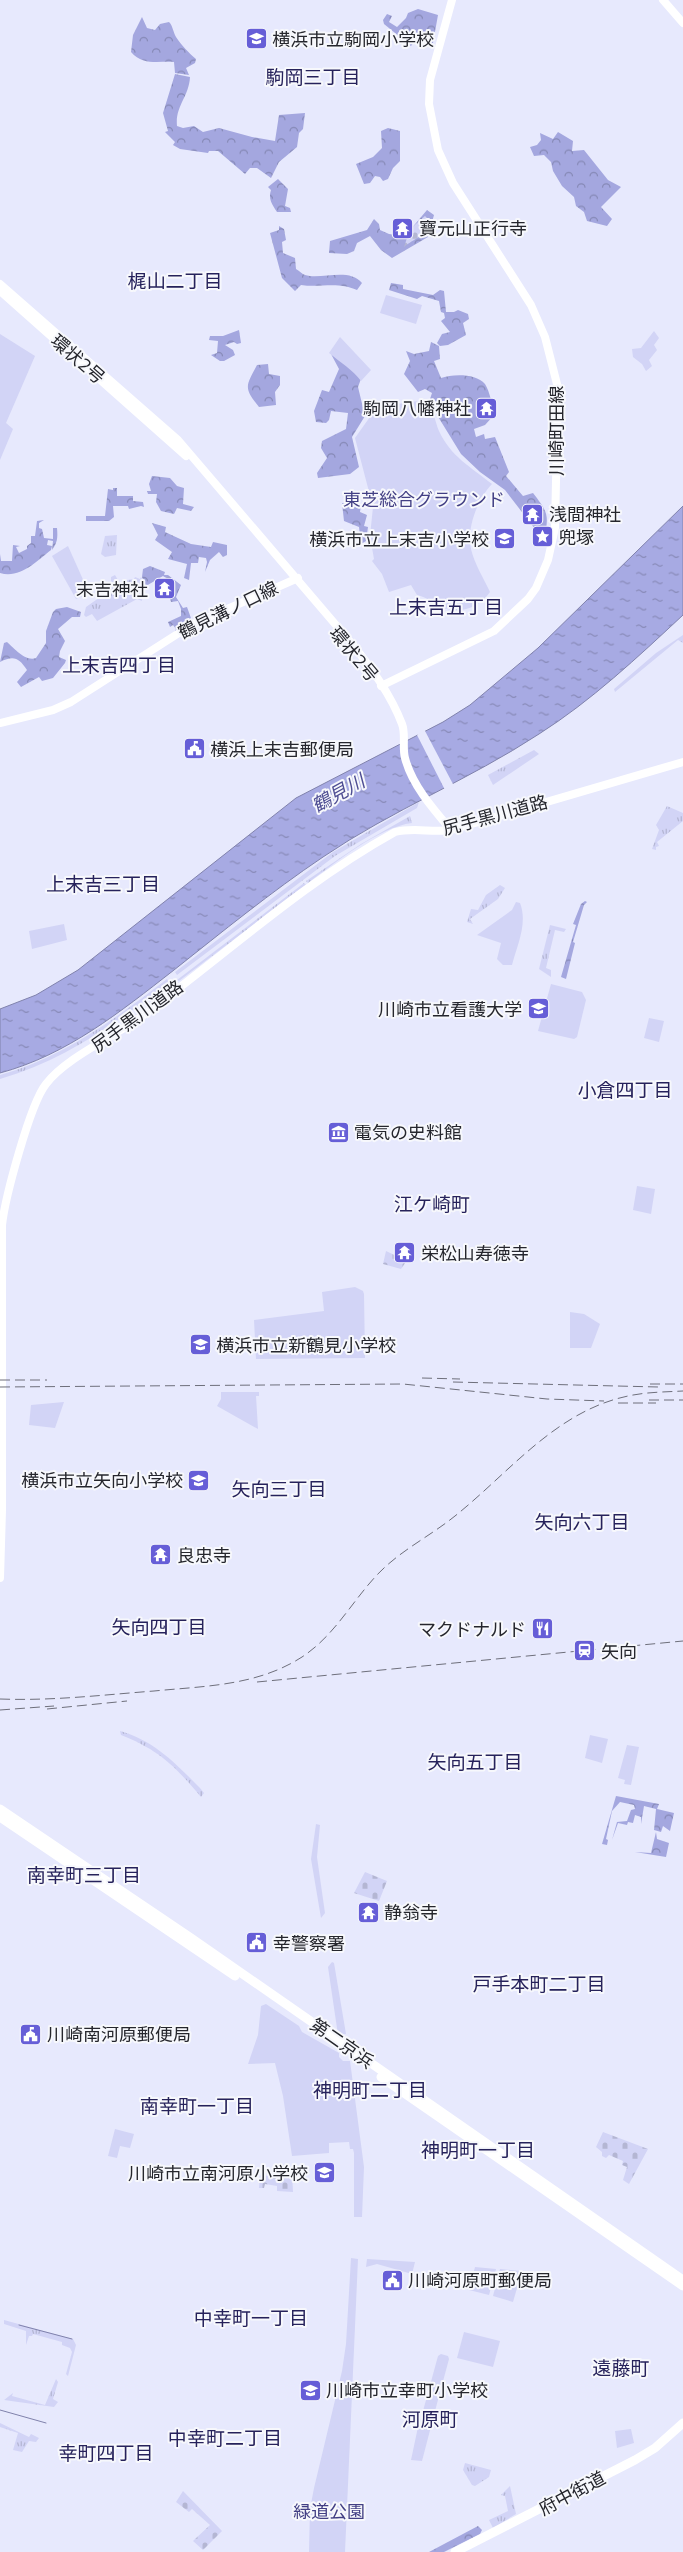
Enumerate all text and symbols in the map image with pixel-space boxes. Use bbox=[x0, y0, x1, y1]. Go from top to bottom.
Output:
school or university icon: 横浜市立駒岡小学校 bbox=[244, 27, 268, 51]
place label: 横浜市立駒岡小学校 bbox=[272, 28, 434, 51]
district label: 駒岡三丁目 bbox=[265, 65, 361, 89]
temple icon: 寶元山正行寺 bbox=[391, 216, 415, 240]
place label: 寶元山正行寺 bbox=[419, 217, 527, 240]
district label: 梶山二丁目 bbox=[127, 269, 223, 293]
street label: 環状2号 bbox=[46, 329, 110, 389]
street label: 川崎町田線 bbox=[545, 386, 568, 476]
temple icon: 駒岡八幡神社 bbox=[475, 396, 499, 420]
place label: 駒岡八幡神社 bbox=[363, 397, 471, 420]
park label: 東芝総合グラウンド bbox=[343, 488, 505, 511]
temple icon: 浅間神社 bbox=[521, 502, 545, 526]
place label: 浅間神社 bbox=[549, 503, 621, 526]
place icon: 兜塚 bbox=[530, 525, 554, 549]
place label: 兜塚 bbox=[558, 526, 594, 549]
school or university icon: 横浜市立上末吉小学校 bbox=[493, 527, 517, 551]
place label: 横浜市立上末吉小学校 bbox=[309, 528, 489, 551]
street label: 鶴見溝ノ口線 bbox=[174, 576, 282, 644]
temple icon: 末吉神社 bbox=[152, 577, 176, 601]
place label: 末吉神社 bbox=[76, 578, 148, 601]
district label: 上末吉五丁目 bbox=[389, 595, 503, 619]
street label: 環状2号 bbox=[324, 622, 384, 686]
district label: 上末吉四丁目 bbox=[62, 653, 176, 677]
public building icon: 横浜上末吉郵便局 bbox=[182, 737, 206, 761]
place label: 横浜上末吉郵便局 bbox=[210, 738, 354, 761]
water label: 鶴見川 bbox=[307, 768, 370, 817]
street label: 尻手黒川道路 bbox=[440, 790, 550, 840]
district label: 上末吉三丁目 bbox=[46, 872, 160, 896]
street label: 尻手黒川道路 bbox=[87, 975, 187, 1057]
school or university icon: 川崎市立看護大学 bbox=[526, 997, 550, 1021]
place label: 川崎市立看護大学 bbox=[378, 998, 522, 1021]
district label: 小倉四丁目 bbox=[577, 1078, 673, 1102]
museum icon: 電気の史料館 bbox=[326, 1120, 350, 1144]
place label: 電気の史料館 bbox=[354, 1121, 462, 1144]
district label: 江ケ崎町 bbox=[394, 1192, 470, 1216]
temple icon: 栄松山寿徳寺 bbox=[393, 1241, 417, 1265]
place label: 栄松山寿徳寺 bbox=[421, 1242, 529, 1265]
school or university icon: 横浜市立新鶴見小学校 bbox=[188, 1333, 212, 1357]
place label: 横浜市立新鶴見小学校 bbox=[216, 1334, 396, 1357]
school or university icon: 横浜市立矢向小学校 bbox=[187, 1468, 211, 1492]
place label: 横浜市立矢向小学校 bbox=[21, 1469, 183, 1492]
district label: 矢向三丁目 bbox=[231, 1477, 327, 1501]
district label: 矢向六丁目 bbox=[534, 1510, 630, 1534]
temple icon: 良忠寺 bbox=[149, 1543, 173, 1567]
place label: 良忠寺 bbox=[177, 1544, 231, 1567]
district label: 矢向四丁目 bbox=[111, 1615, 207, 1639]
restaurant icon: マクドナルド bbox=[530, 1617, 554, 1641]
place label: マクドナルド bbox=[418, 1618, 526, 1641]
station icon: 矢向 bbox=[573, 1639, 597, 1663]
place label: 矢向 bbox=[601, 1640, 637, 1663]
district label: 矢向五丁目 bbox=[427, 1750, 523, 1774]
district label: 南幸町三丁目 bbox=[27, 1863, 141, 1887]
temple icon: 静翁寺 bbox=[356, 1900, 380, 1924]
place label: 静翁寺 bbox=[384, 1901, 438, 1924]
public building icon: 幸警察署 bbox=[245, 1931, 269, 1955]
place label: 幸警察署 bbox=[273, 1932, 345, 1955]
district label: 戸手本町二丁目 bbox=[472, 1972, 606, 1996]
street label: 第二京浜 bbox=[306, 2013, 378, 2073]
public building icon: 川崎南河原郵便局 bbox=[19, 2022, 43, 2046]
place label: 川崎南河原郵便局 bbox=[47, 2023, 191, 2046]
district label: 神明町二丁目 bbox=[313, 2078, 427, 2102]
district label: 南幸町一丁目 bbox=[140, 2094, 254, 2118]
district label: 神明町一丁目 bbox=[421, 2138, 535, 2162]
school or university icon: 川崎市立南河原小学校 bbox=[312, 2161, 336, 2185]
place label: 川崎市立南河原小学校 bbox=[128, 2162, 308, 2185]
public building icon: 川崎河原町郵便局 bbox=[380, 2268, 404, 2292]
place label: 川崎河原町郵便局 bbox=[408, 2269, 552, 2292]
district label: 中幸町一丁目 bbox=[194, 2306, 308, 2330]
district label: 遠藤町 bbox=[592, 2356, 650, 2380]
school or university icon: 川崎市立幸町小学校 bbox=[298, 2378, 322, 2402]
place label: 川崎市立幸町小学校 bbox=[326, 2379, 488, 2402]
district label: 河原町 bbox=[401, 2407, 459, 2431]
district label: 中幸町二丁目 bbox=[168, 2426, 282, 2450]
district label: 幸町四丁目 bbox=[58, 2441, 154, 2465]
street label: 府中街道 bbox=[535, 2466, 609, 2520]
park label: 緑道公園 bbox=[293, 2500, 365, 2523]

